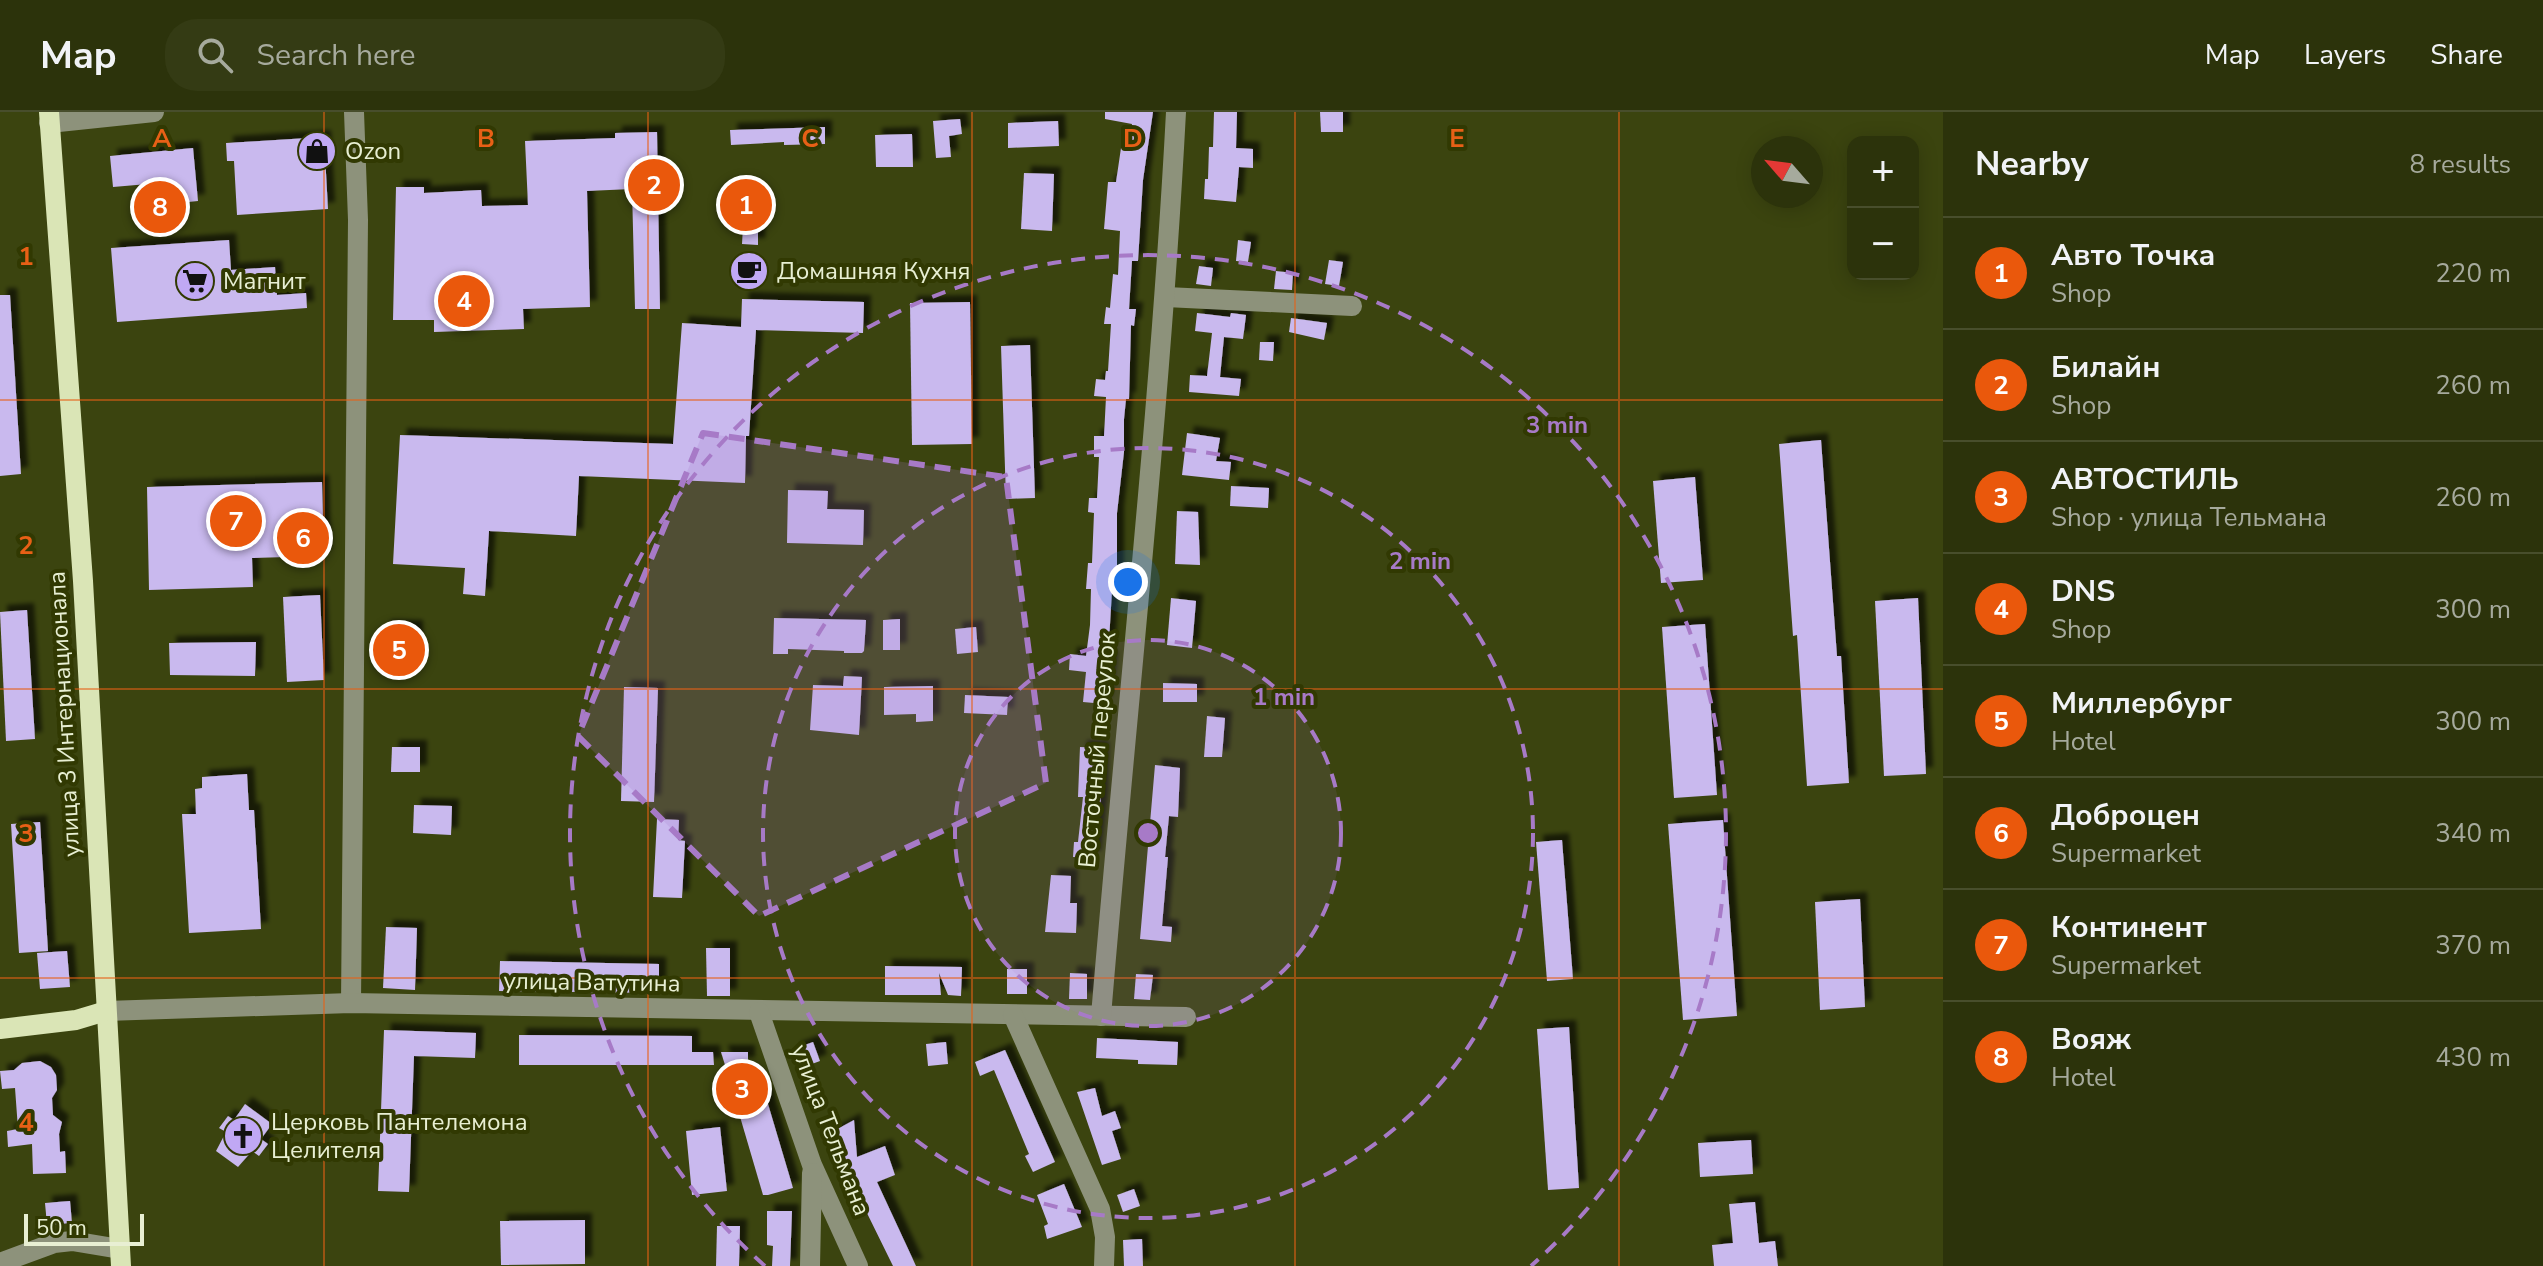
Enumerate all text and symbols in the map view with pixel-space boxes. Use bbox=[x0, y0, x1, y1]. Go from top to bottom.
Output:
search box bbox=[165, 19, 725, 91]
text: Map bbox=[40, 30, 117, 81]
icon: search bbox=[193, 33, 237, 77]
text: Search here bbox=[257, 35, 416, 76]
text: Map bbox=[2205, 36, 2260, 74]
text: Layers bbox=[2304, 36, 2386, 74]
text: Share bbox=[2430, 36, 2503, 74]
text: A bbox=[152, 121, 172, 156]
text: B bbox=[477, 121, 495, 156]
text: C bbox=[801, 121, 819, 156]
text: D bbox=[1123, 121, 1143, 156]
text: E bbox=[1449, 121, 1465, 156]
shop icon: Ozon bbox=[296, 130, 338, 172]
place label: Ozon bbox=[345, 135, 401, 167]
north arrow bbox=[1751, 136, 1823, 208]
map controls bbox=[1847, 136, 1919, 280]
button: + bbox=[1847, 136, 1919, 208]
text: Nearby bbox=[1975, 141, 2089, 187]
text: 8 results bbox=[2410, 147, 2511, 182]
pin: 2 bbox=[628, 155, 680, 215]
pin: 1 bbox=[720, 175, 772, 235]
pin: 8 bbox=[134, 177, 186, 237]
button: − bbox=[1847, 208, 1919, 280]
text: Авто Точка bbox=[2051, 235, 2215, 276]
text: 1 bbox=[18, 239, 34, 274]
cafe icon: Домашняя Кухня bbox=[728, 250, 770, 292]
place label: Домашняя Кухня bbox=[777, 255, 970, 287]
text: 1 bbox=[1993, 256, 2009, 291]
text: 220 m bbox=[2435, 256, 2511, 291]
supermarket icon: Магнит bbox=[174, 260, 216, 302]
place label: Магнит bbox=[223, 265, 306, 297]
pin: 4 bbox=[438, 271, 490, 331]
text: Shop bbox=[2051, 276, 2111, 311]
text: Билайн bbox=[2051, 347, 2160, 388]
text: 2 bbox=[1993, 368, 2009, 403]
text: 260 m bbox=[2435, 368, 2511, 403]
text: Shop bbox=[2051, 388, 2111, 423]
text: 3 min bbox=[1526, 409, 1588, 441]
text: АВТОСТИЛЬ bbox=[2051, 459, 2239, 500]
text: 3 bbox=[1993, 480, 2009, 515]
text: 260 m bbox=[2435, 480, 2511, 515]
pin: 7 bbox=[210, 491, 262, 551]
text: Shop · улица Тельмана bbox=[2051, 500, 2327, 535]
pin: 6 bbox=[277, 508, 329, 568]
text: 2 bbox=[18, 528, 34, 563]
text: 2 min bbox=[1389, 545, 1451, 577]
your location bbox=[1108, 562, 1148, 602]
street label: улица 3 Интернационала bbox=[41, 570, 87, 858]
text: DNS bbox=[2051, 571, 2115, 612]
text: 4 bbox=[1993, 592, 2009, 627]
text: 300 m bbox=[2435, 592, 2511, 627]
text: Shop bbox=[2051, 612, 2111, 647]
pin: 5 bbox=[373, 620, 425, 680]
street label: Восточный переулок bbox=[1071, 631, 1123, 869]
text: 1 min bbox=[1253, 681, 1315, 713]
text: Миллербург bbox=[2051, 683, 2232, 724]
text: 5 bbox=[1993, 704, 2009, 739]
text: 300 m bbox=[2435, 704, 2511, 739]
text: Hotel bbox=[2051, 724, 2116, 759]
text: Доброцен bbox=[2051, 795, 2200, 836]
text: 3 bbox=[18, 816, 34, 851]
text: 6 bbox=[1993, 816, 2009, 851]
text: 340 m bbox=[2435, 816, 2511, 851]
centre of rings bbox=[1134, 819, 1162, 847]
text: Supermarket bbox=[2051, 836, 2201, 871]
text: Континент bbox=[2051, 907, 2207, 948]
text: 7 bbox=[1993, 928, 2009, 963]
text: 370 m bbox=[2435, 928, 2511, 963]
text: Supermarket bbox=[2051, 948, 2201, 983]
street label: улица Ватутина bbox=[503, 964, 681, 1000]
text: Вояж bbox=[2051, 1019, 2131, 1060]
street label: улица Тельмана bbox=[784, 1040, 878, 1220]
text: 8 bbox=[1993, 1040, 2009, 1075]
text: 430 m bbox=[2435, 1040, 2511, 1075]
pin: 3 bbox=[716, 1059, 768, 1119]
text: Hotel bbox=[2051, 1060, 2116, 1095]
text: 4 bbox=[18, 1105, 34, 1140]
place label: Церковь Пантелемона Целителя bbox=[271, 1106, 528, 1166]
church icon: Церковь Пантелемона Целителя bbox=[222, 1115, 264, 1157]
scale bar bbox=[24, 1210, 144, 1246]
text: 50 m bbox=[36, 1213, 87, 1243]

